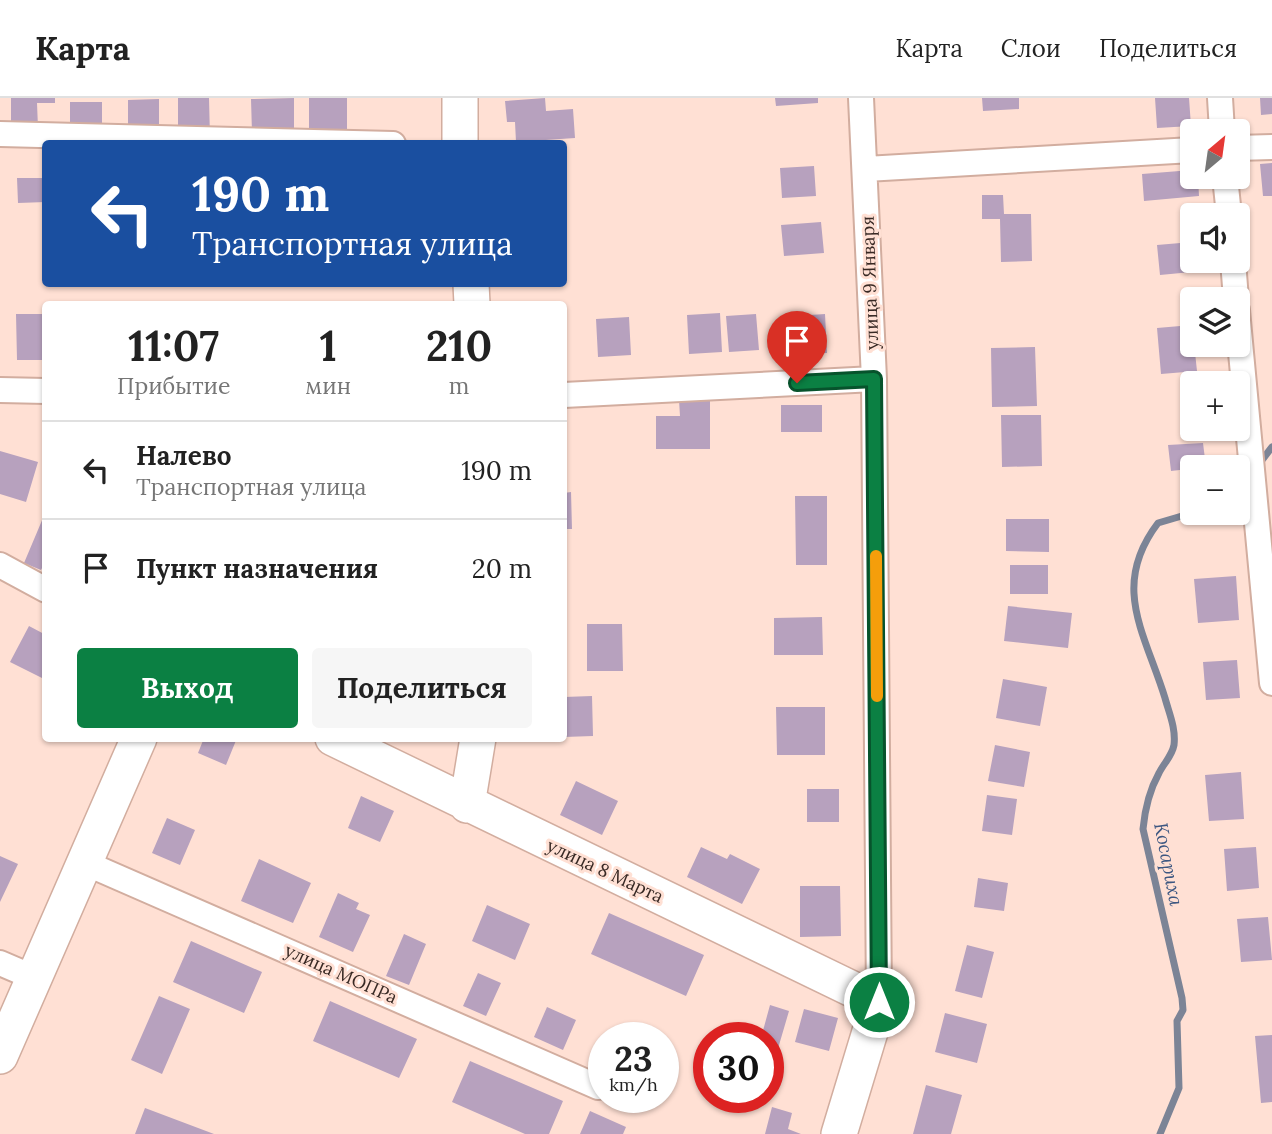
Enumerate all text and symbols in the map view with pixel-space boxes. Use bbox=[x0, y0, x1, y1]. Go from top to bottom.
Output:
text: Карта bbox=[35, 27, 130, 69]
text: Карта bbox=[895, 33, 963, 64]
text: Слои bbox=[1001, 33, 1061, 64]
text: Поделиться bbox=[1099, 33, 1237, 64]
north arrow bbox=[1180, 119, 1250, 189]
map controls bbox=[1180, 119, 1250, 525]
text: 190 m bbox=[192, 162, 329, 224]
icon: left bbox=[77, 168, 168, 259]
button: sound bbox=[1180, 203, 1250, 273]
street label: улица 9 Января bbox=[856, 216, 883, 350]
text: Транспортная улица bbox=[192, 223, 513, 264]
button: layers bbox=[1180, 287, 1250, 357]
pin bbox=[767, 311, 827, 383]
text: 11:07 bbox=[128, 319, 219, 373]
text: 1 bbox=[320, 319, 337, 373]
text: 210 bbox=[426, 319, 492, 373]
icon: arrive bbox=[778, 322, 816, 360]
text: Прибытие bbox=[117, 371, 230, 400]
text: мин bbox=[305, 371, 351, 400]
text: m bbox=[449, 371, 469, 400]
button: + bbox=[1180, 371, 1250, 441]
text: Налево bbox=[136, 439, 232, 472]
icon: left bbox=[77, 451, 115, 489]
text: 190 m bbox=[461, 454, 532, 487]
button: − bbox=[1180, 455, 1250, 525]
text: Транспортная улица bbox=[136, 472, 366, 501]
icon: arrive bbox=[77, 549, 115, 587]
text: Пункт назначения bbox=[136, 552, 378, 585]
text: 20 m bbox=[472, 552, 532, 585]
button: Выход bbox=[77, 648, 298, 728]
button: Поделиться bbox=[312, 648, 532, 728]
water label: Косариха bbox=[1149, 820, 1189, 908]
street label: улица 8 Марта bbox=[543, 833, 667, 908]
street label: улица МОПРа bbox=[281, 938, 401, 1009]
position arrow bbox=[842, 965, 916, 1039]
speed limit sign: 30 bbox=[693, 1022, 784, 1113]
text: 23 bbox=[614, 1036, 653, 1081]
text: km/h bbox=[609, 1073, 658, 1096]

